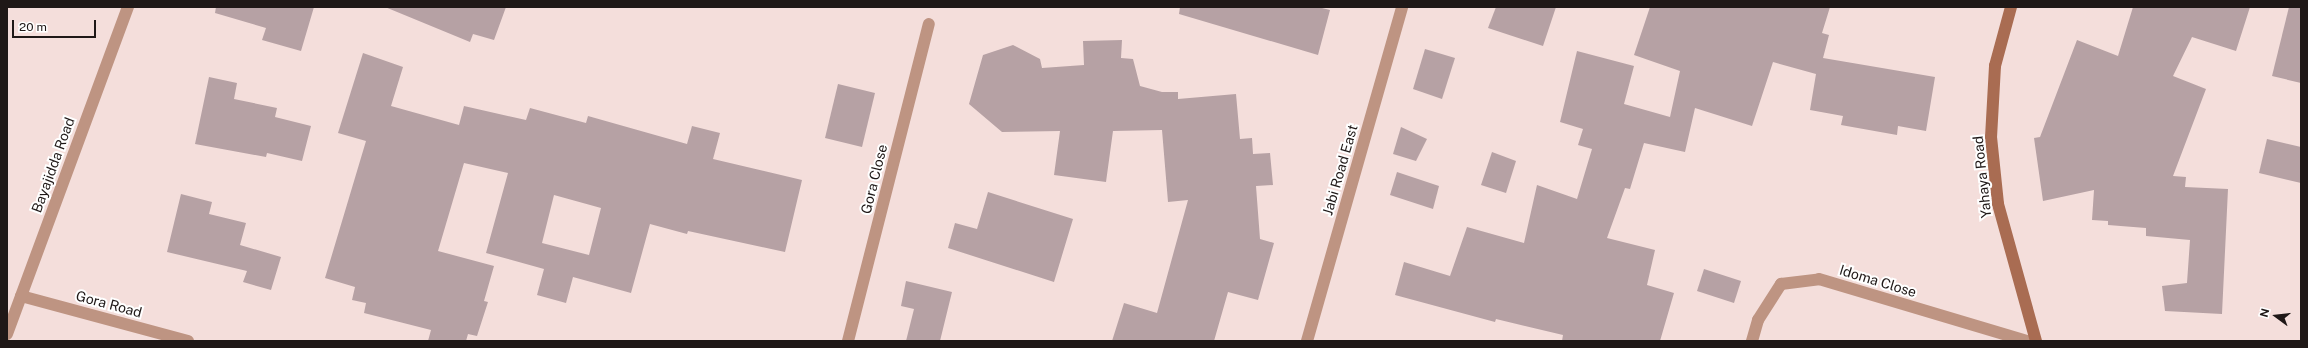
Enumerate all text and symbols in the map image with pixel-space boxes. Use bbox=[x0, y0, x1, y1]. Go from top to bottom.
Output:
scale bar bbox=[14, 12, 98, 38]
text: 20 m bbox=[19, 20, 47, 34]
street label: Bayajidda Road bbox=[28, 115, 78, 215]
street label: Jabi Road East bbox=[1319, 123, 1361, 217]
street label: Yahaya Road bbox=[1969, 135, 1995, 219]
street label: Gora Close bbox=[857, 143, 891, 215]
street label: Idoma Close bbox=[1837, 261, 1919, 301]
street label: Gora Road bbox=[74, 287, 144, 321]
north arrow bbox=[2256, 296, 2296, 336]
text: N bbox=[2257, 307, 2271, 319]

